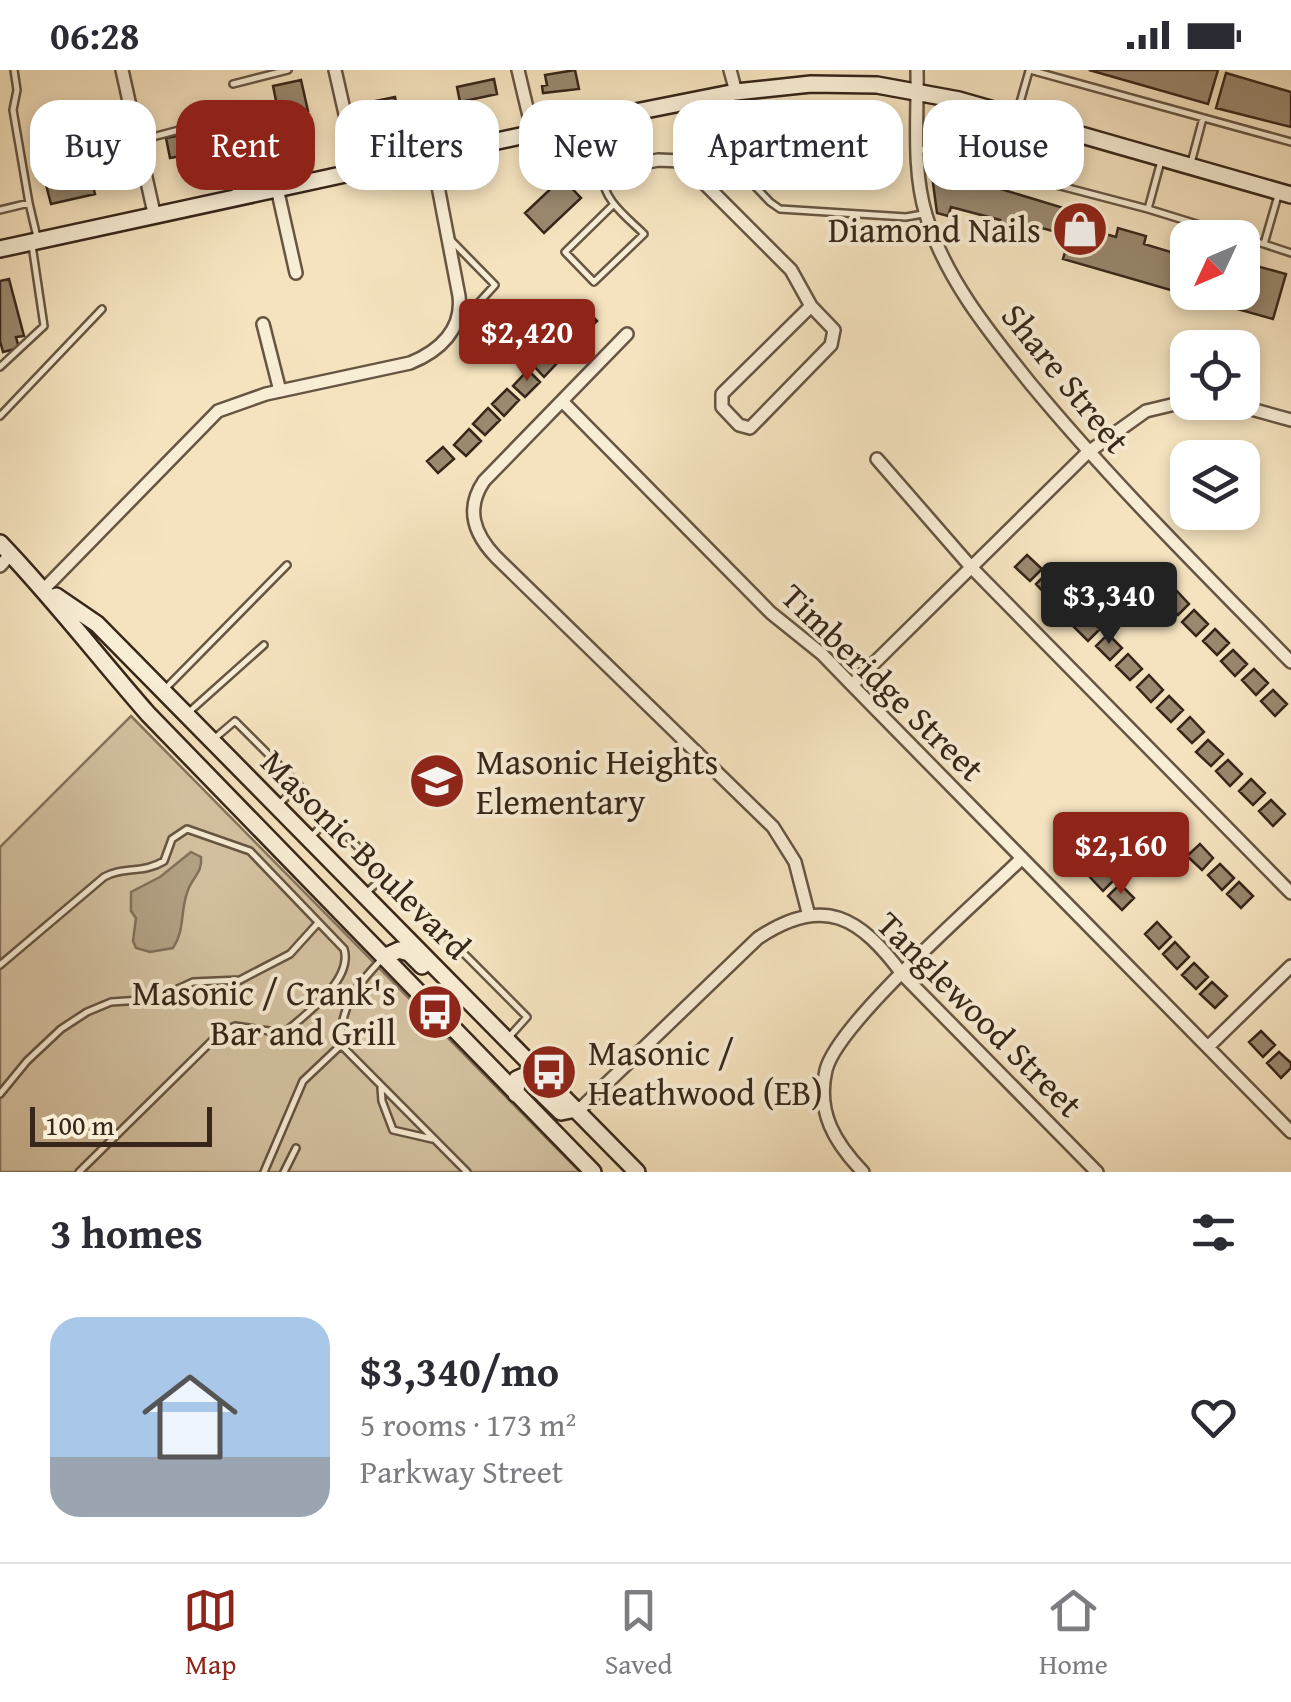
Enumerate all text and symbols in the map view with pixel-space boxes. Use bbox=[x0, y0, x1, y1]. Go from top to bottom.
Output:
text: 06:28 bbox=[50, 7, 140, 63]
chip: Buy bbox=[30, 100, 156, 190]
chip: Rent bbox=[176, 100, 315, 190]
chip: Filters bbox=[335, 100, 499, 190]
chip: New bbox=[519, 100, 653, 190]
chip: Apartment bbox=[673, 100, 903, 190]
chip: House bbox=[923, 100, 1084, 190]
shop icon: Diamond Nails bbox=[1050, 199, 1110, 259]
place label: Diamond Nails bbox=[828, 204, 1041, 255]
north arrow bbox=[1170, 220, 1260, 310]
map controls bbox=[1170, 220, 1260, 530]
street label: Share Street bbox=[990, 292, 1142, 464]
pin: $2,420 bbox=[446, 299, 608, 384]
text: $2,420 bbox=[481, 308, 573, 355]
button: locate bbox=[1170, 330, 1260, 420]
button: layers bbox=[1170, 440, 1260, 530]
pin: $3,340 bbox=[1028, 562, 1190, 647]
street label: Timberidge Street bbox=[770, 571, 996, 793]
text: $3,340 bbox=[1063, 571, 1155, 618]
place label: Masonic Heights Elementary bbox=[476, 736, 719, 827]
street label: Masonic Boulevard bbox=[249, 737, 483, 971]
school or university icon: Masonic Heights Elementary bbox=[407, 751, 467, 811]
pin: $2,160 bbox=[1040, 812, 1202, 897]
text: $2,160 bbox=[1075, 821, 1167, 868]
street label: Tanglewood Street bbox=[865, 899, 1095, 1129]
place label: Masonic / Crank's Bar and Grill bbox=[132, 967, 396, 1058]
bus stop icon: Masonic / Crank's Bar and Grill bbox=[405, 982, 465, 1042]
place label: Masonic / Heathwood (EB) bbox=[588, 1027, 823, 1118]
bus stop icon: Masonic / Heathwood (EB) bbox=[519, 1042, 579, 1102]
scale bar bbox=[30, 1102, 212, 1146]
text: 100 m bbox=[45, 1104, 114, 1145]
text: 3 homes bbox=[50, 1202, 203, 1263]
icon: filters bbox=[1186, 1205, 1241, 1260]
text: $3,340/mo bbox=[360, 1340, 559, 1401]
icon: home bbox=[130, 1357, 250, 1477]
icon: heart bbox=[1186, 1390, 1241, 1445]
text: 5 rooms · 173 m² bbox=[360, 1401, 576, 1448]
text: Parkway Street bbox=[360, 1448, 563, 1495]
tab: Map bbox=[183, 1583, 238, 1684]
tab: Saved bbox=[605, 1583, 672, 1684]
tab: Home bbox=[1039, 1583, 1108, 1684]

